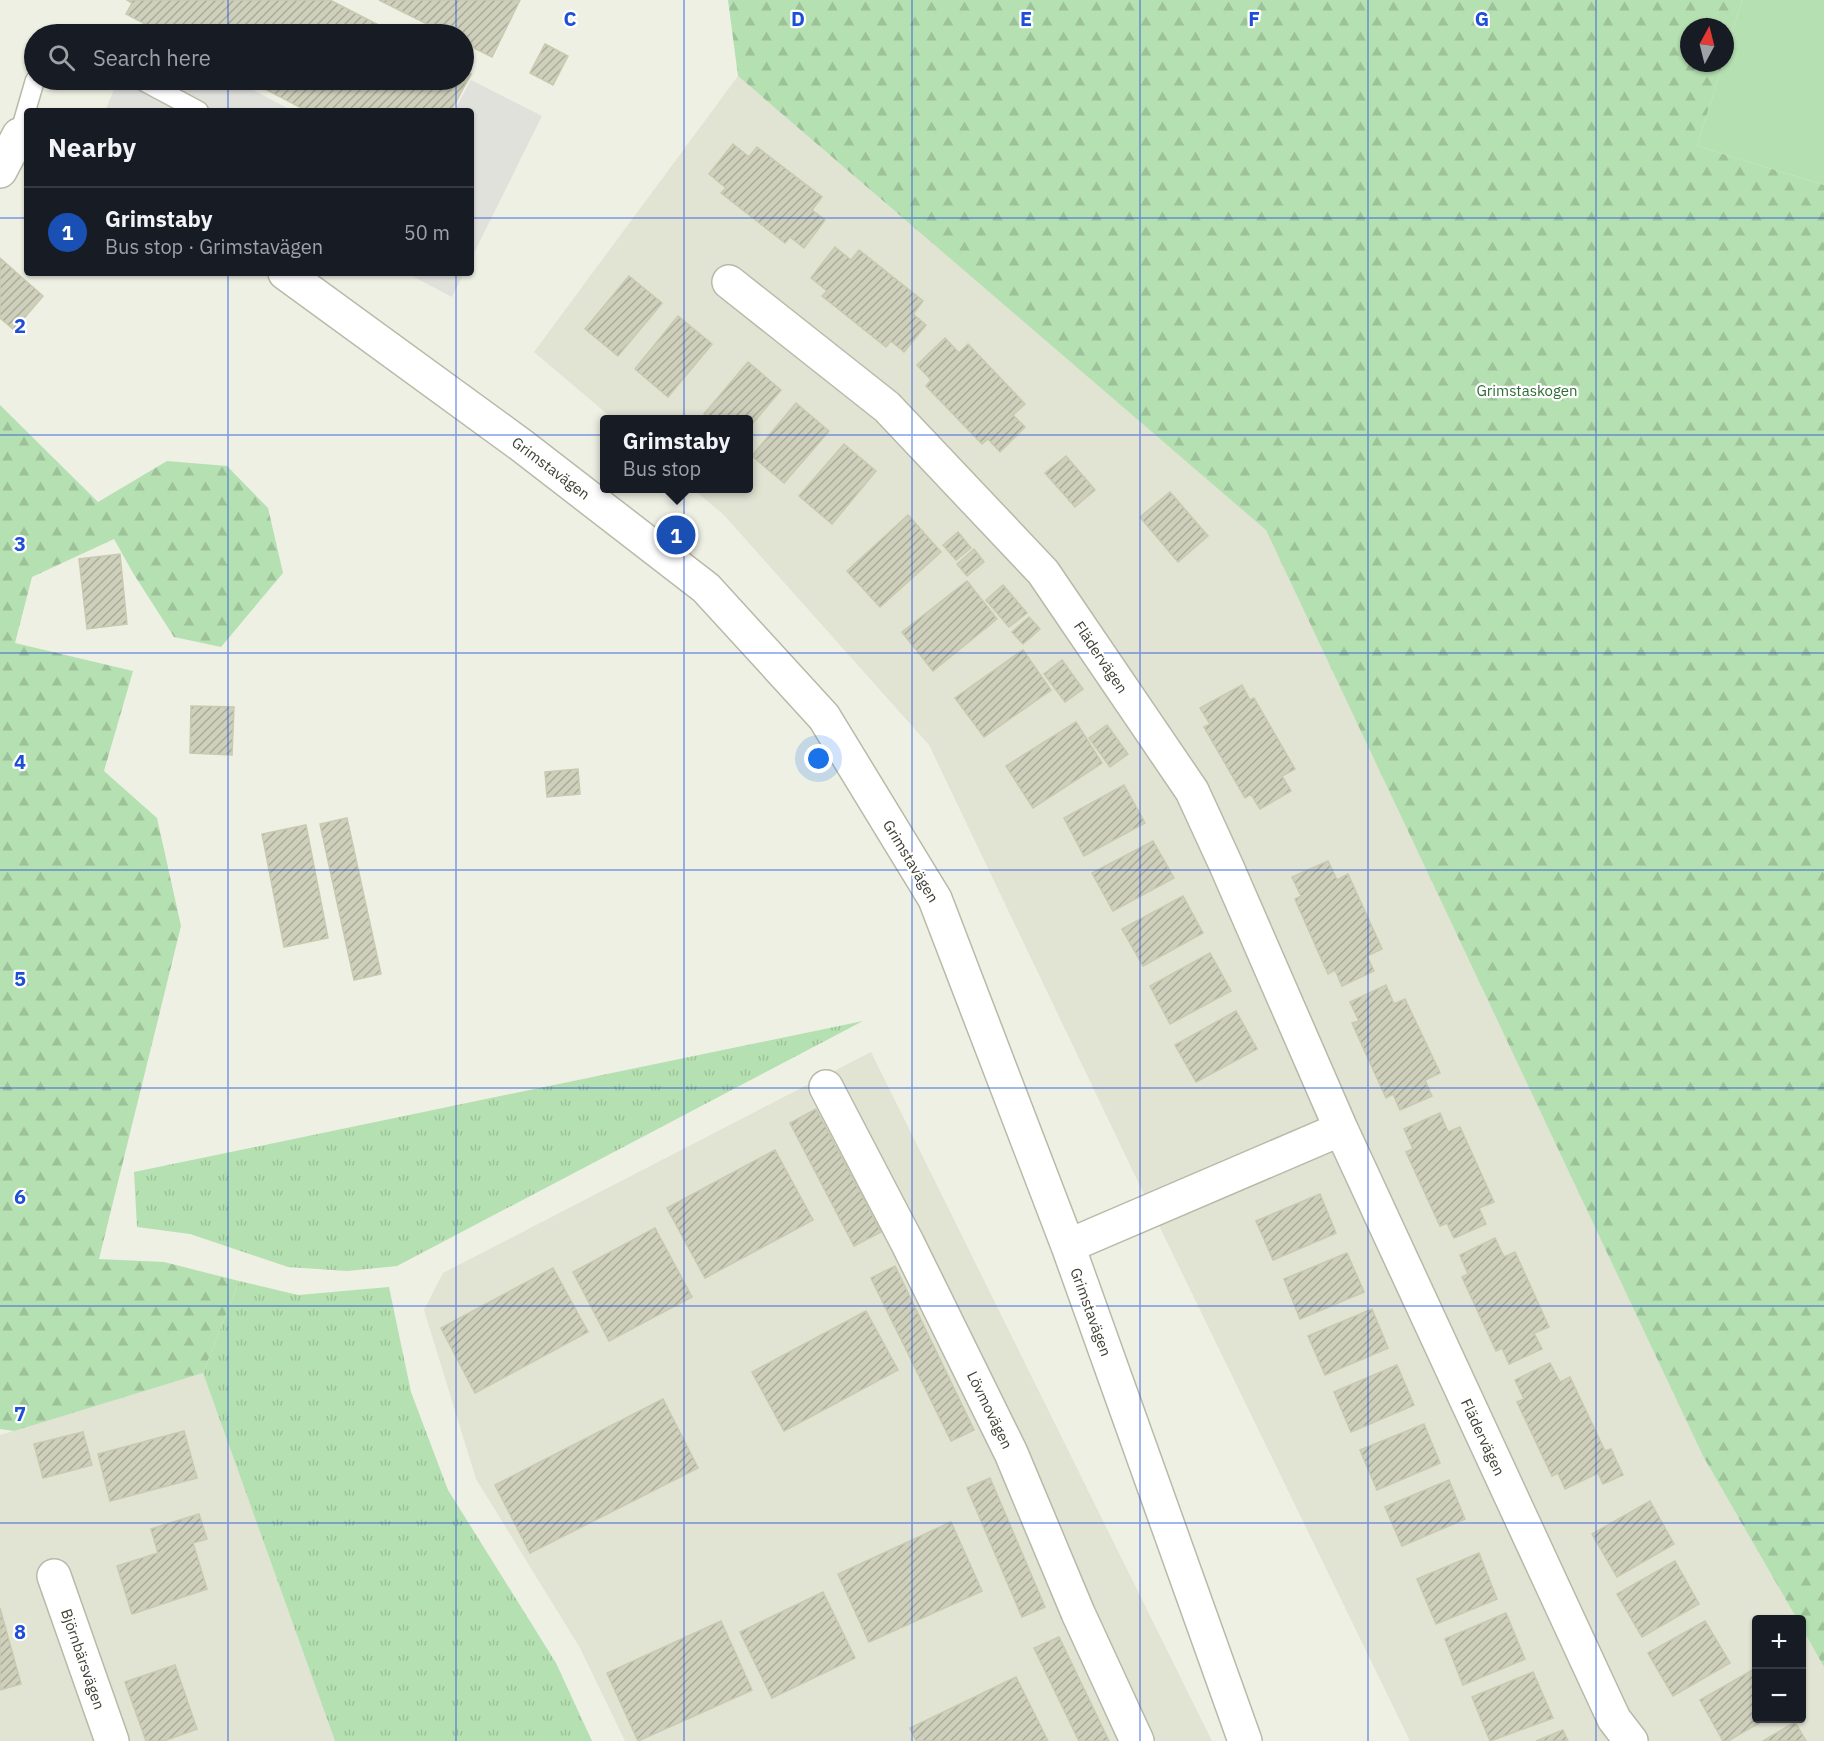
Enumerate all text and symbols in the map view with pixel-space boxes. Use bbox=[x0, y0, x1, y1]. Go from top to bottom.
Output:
text: C bbox=[563, 5, 577, 32]
text: D bbox=[791, 5, 805, 32]
text: E bbox=[1020, 5, 1032, 32]
text: F bbox=[1248, 5, 1260, 32]
text: G bbox=[1475, 5, 1489, 32]
north arrow bbox=[1680, 18, 1734, 72]
search box bbox=[24, 24, 474, 90]
icon: search bbox=[45, 41, 78, 74]
text: Search here bbox=[93, 43, 211, 72]
text: Nearby bbox=[48, 130, 136, 164]
text: Grimstaby bbox=[105, 204, 212, 233]
text: 1 bbox=[62, 219, 74, 246]
text: 50 m bbox=[404, 219, 450, 246]
text: Bus stop · Grimstavägen bbox=[105, 233, 323, 260]
text: 2 bbox=[14, 312, 26, 339]
park label: Grimstaskogen bbox=[1476, 381, 1578, 400]
popup bbox=[600, 415, 753, 493]
text: Grimstaby bbox=[623, 426, 730, 455]
street label: Grimstavägen bbox=[508, 432, 594, 504]
text: Bus stop bbox=[623, 455, 701, 482]
pin: 1 bbox=[656, 512, 696, 558]
text: 3 bbox=[14, 530, 26, 557]
street label: Flädervägen bbox=[1070, 617, 1132, 697]
your location bbox=[804, 744, 833, 773]
text: 4 bbox=[14, 748, 26, 775]
street label: Grimstavägen bbox=[879, 816, 943, 906]
text: 5 bbox=[14, 965, 26, 992]
text: 6 bbox=[14, 1183, 26, 1210]
street label: Grimstavägen bbox=[1066, 1265, 1116, 1359]
street label: Lövmovägen bbox=[963, 1368, 1017, 1452]
street label: Flädervägen bbox=[1457, 1395, 1509, 1479]
text: 7 bbox=[14, 1400, 26, 1427]
street label: Björnbärsvägen bbox=[57, 1606, 109, 1712]
map controls bbox=[1752, 1615, 1806, 1723]
button: + bbox=[1752, 1615, 1806, 1669]
text: 8 bbox=[14, 1618, 26, 1645]
button: − bbox=[1752, 1669, 1806, 1723]

